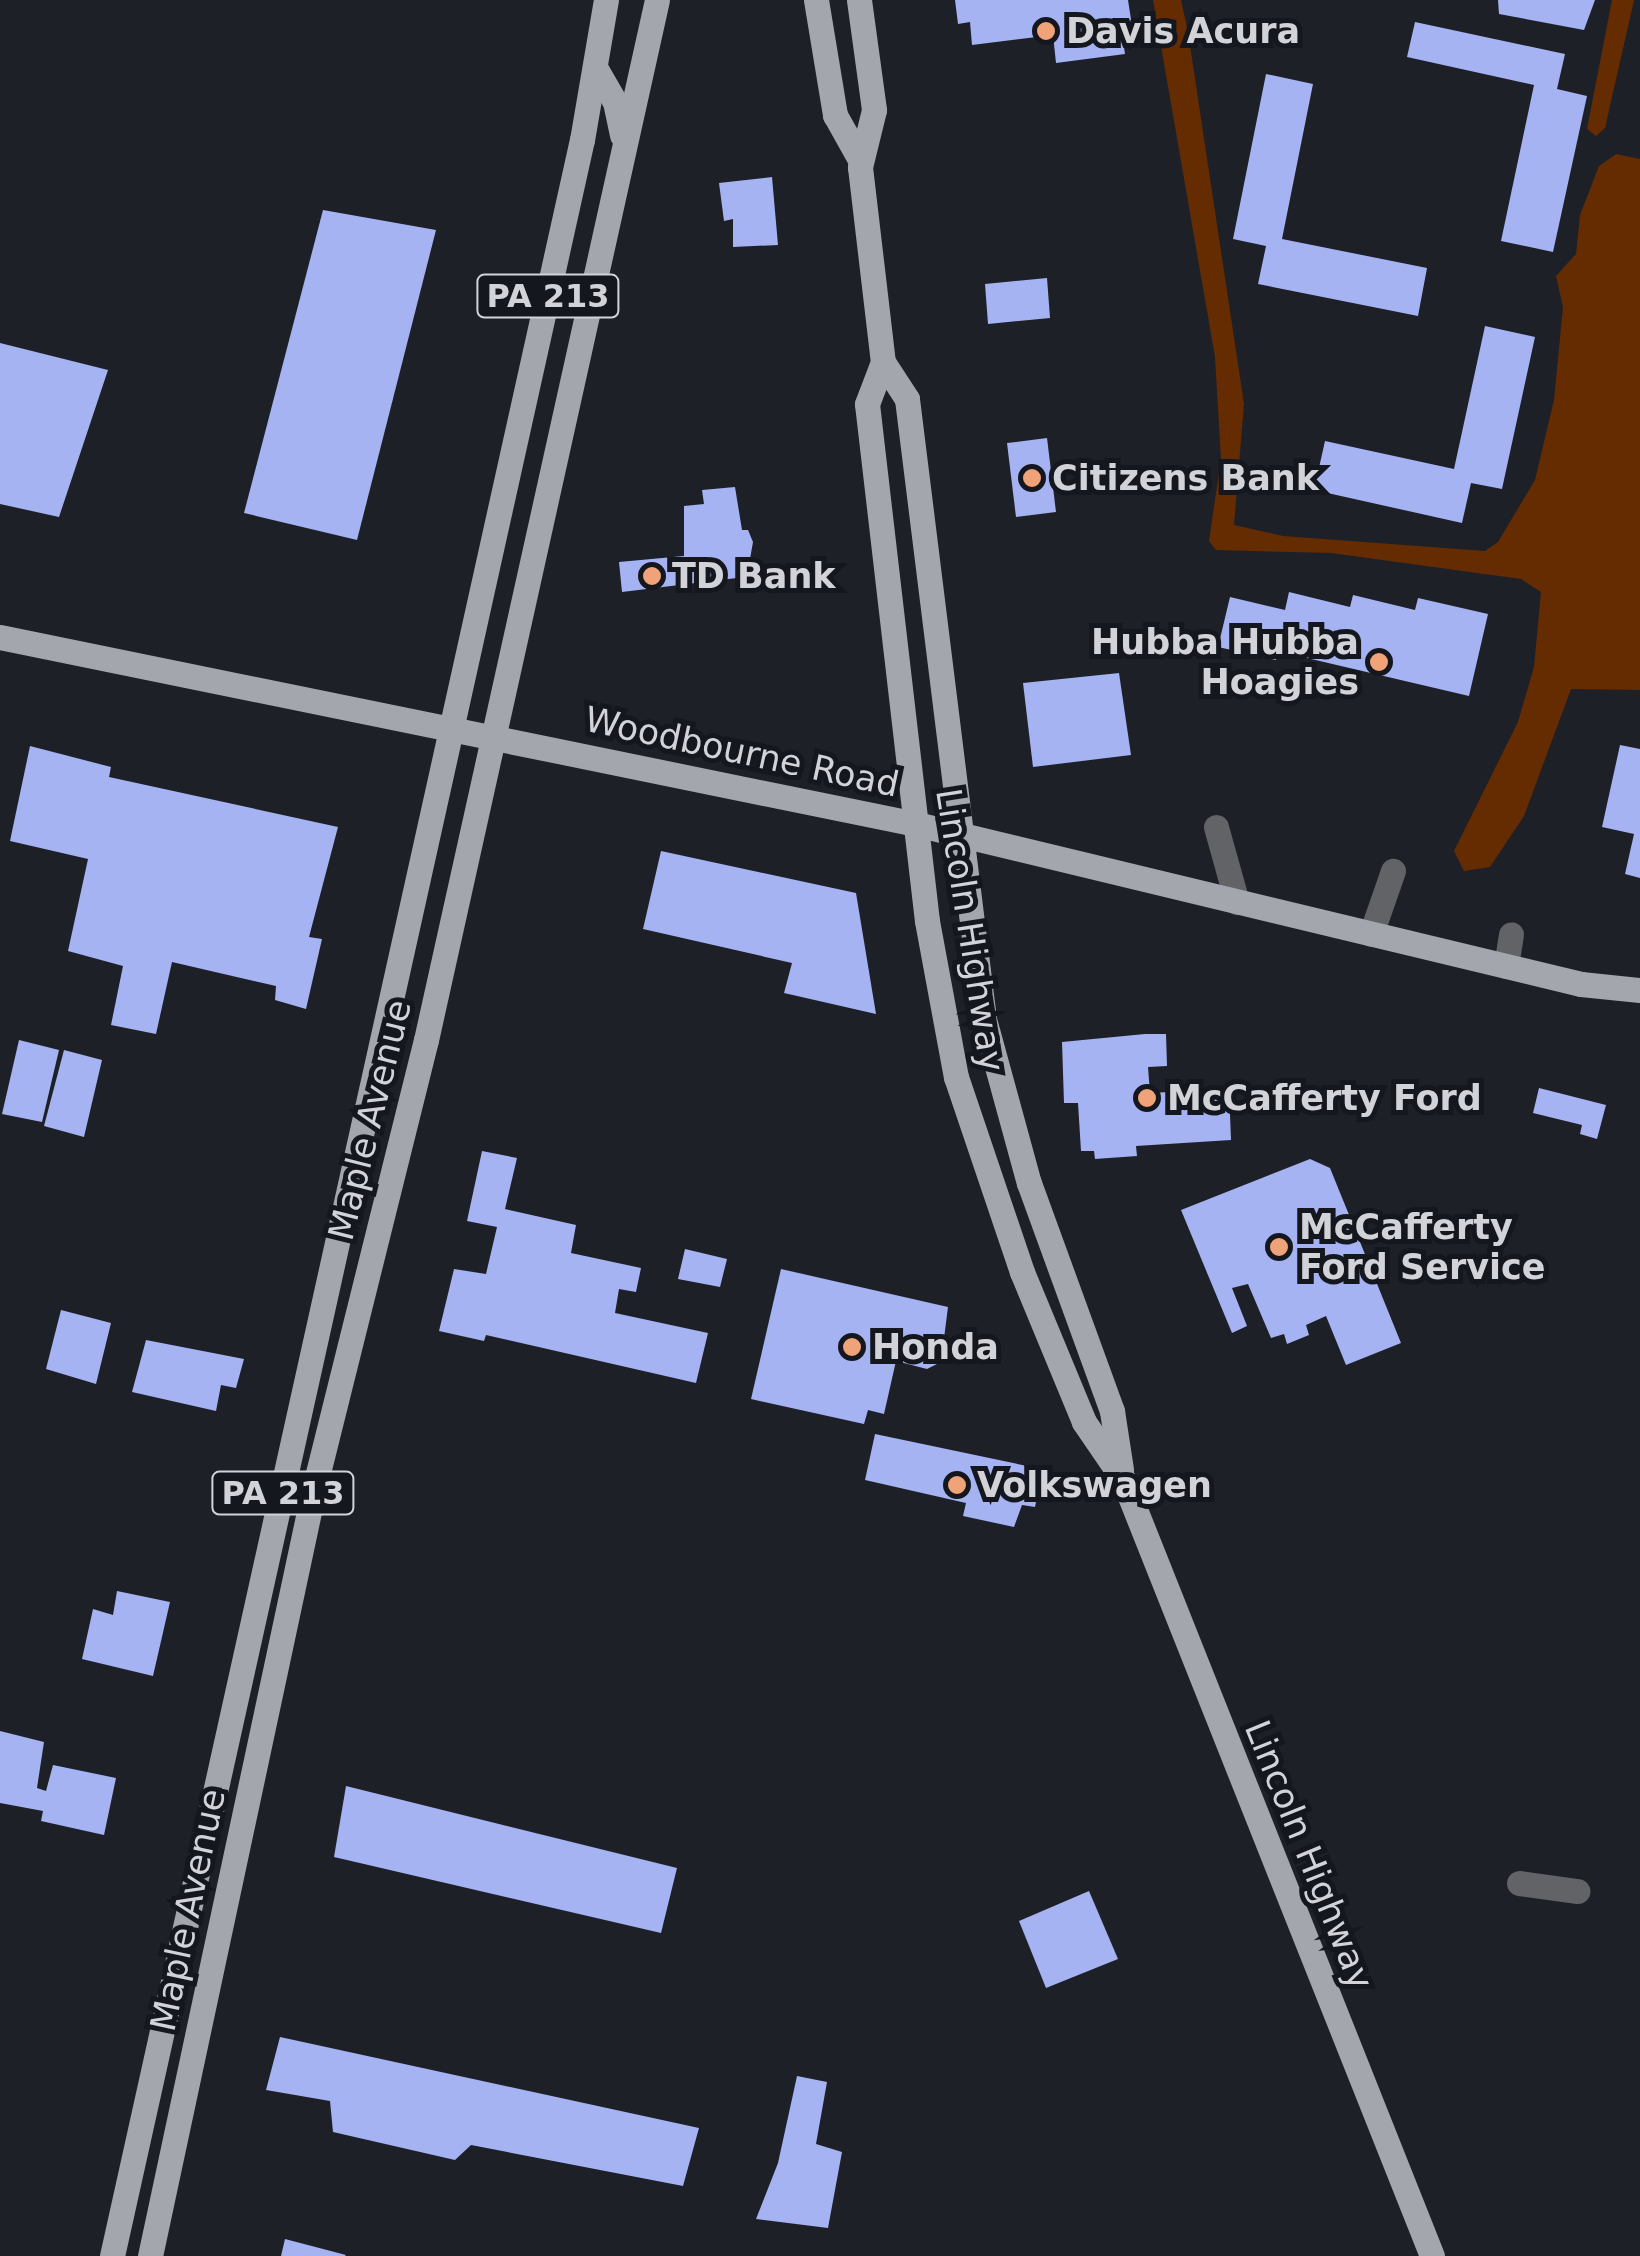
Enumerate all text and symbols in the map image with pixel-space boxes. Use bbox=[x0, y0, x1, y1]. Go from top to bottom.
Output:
place label: Davis Acura bbox=[1066, 10, 1300, 52]
marker: Davis Acura bbox=[1035, 20, 1057, 42]
road number: PA 213 bbox=[476, 269, 620, 323]
place label: Citizens Bank bbox=[1052, 457, 1319, 499]
marker: Citizens Bank bbox=[1021, 467, 1043, 489]
place label: TD Bank bbox=[672, 555, 836, 597]
marker: TD Bank bbox=[641, 565, 663, 587]
place label: Hubba Hubba Hoagies bbox=[1091, 621, 1359, 703]
marker: Hubba Hubba Hoagies bbox=[1368, 651, 1390, 673]
street label: Woodbourne Road bbox=[581, 698, 903, 806]
street label: Lincoln Highway bbox=[927, 785, 1013, 1075]
street label: Maple Avenue bbox=[320, 995, 420, 1245]
place label: McCafferty Ford bbox=[1167, 1077, 1482, 1119]
marker: McCafferty Ford bbox=[1136, 1087, 1158, 1109]
place label: McCafferty Ford Service bbox=[1299, 1206, 1546, 1288]
marker: McCafferty Ford Service bbox=[1268, 1236, 1290, 1258]
place label: Honda bbox=[872, 1326, 999, 1368]
marker: Honda bbox=[841, 1336, 863, 1358]
place label: Volkswagen bbox=[977, 1464, 1212, 1506]
road number: PA 213 bbox=[210, 1466, 356, 1520]
marker: Volkswagen bbox=[946, 1474, 968, 1496]
street label: Lincoln Highway bbox=[1236, 1714, 1382, 1996]
street label: Maple Avenue bbox=[142, 1785, 234, 2035]

